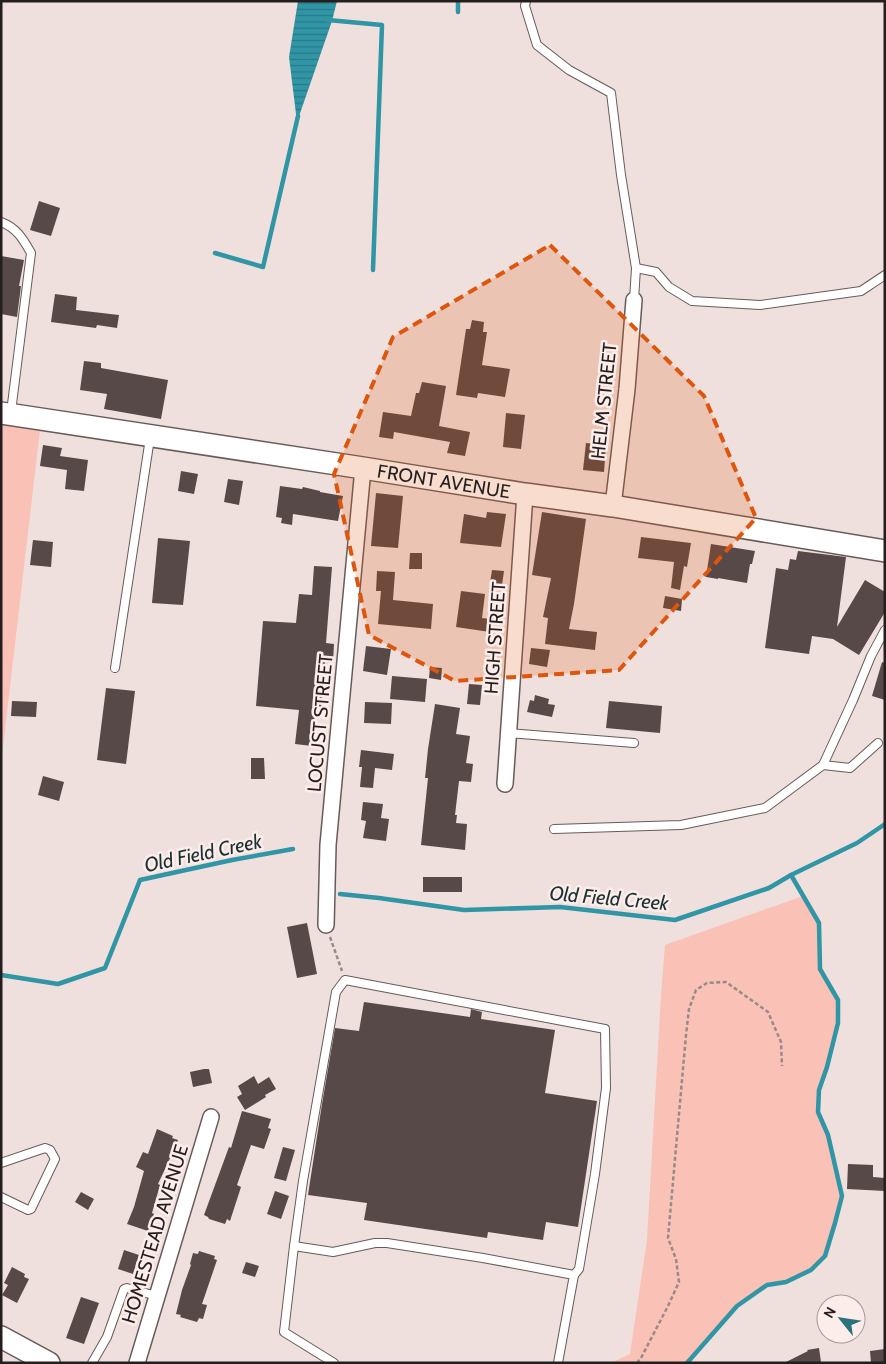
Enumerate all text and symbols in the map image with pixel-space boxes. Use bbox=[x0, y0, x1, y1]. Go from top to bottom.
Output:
street label: HELM STREET bbox=[586, 342, 622, 460]
street label: FRONT AVENUE bbox=[376, 459, 512, 503]
street label: HIGH STREET bbox=[480, 581, 510, 695]
street label: LOCUST STREET bbox=[303, 653, 337, 793]
water label: Old Field Creek bbox=[142, 829, 265, 877]
water label: Old Field Creek bbox=[548, 881, 671, 915]
street label: HOMESTEAD AVENUE bbox=[117, 1142, 193, 1326]
north arrow bbox=[816, 1294, 866, 1344]
text: N bbox=[819, 1304, 840, 1321]

